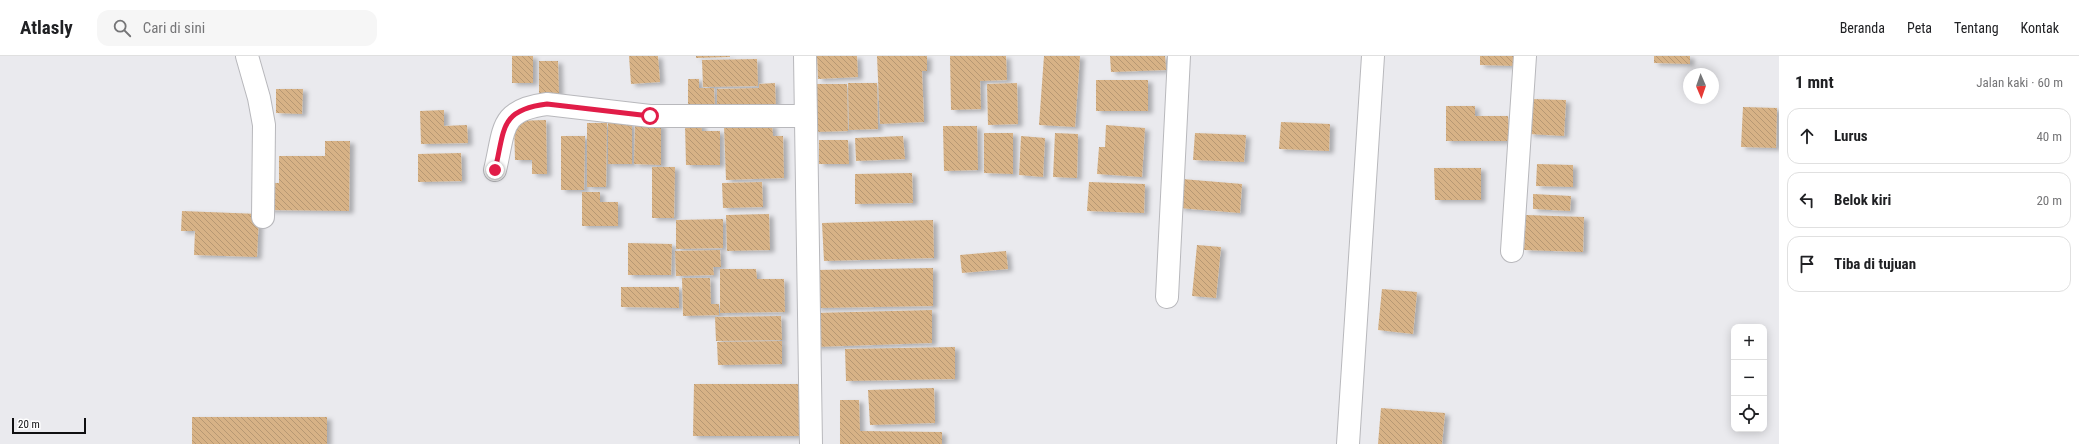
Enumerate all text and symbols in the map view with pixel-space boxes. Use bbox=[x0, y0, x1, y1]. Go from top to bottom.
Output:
search box bbox=[97, 10, 377, 46]
text: Atlasly bbox=[20, 16, 73, 39]
icon: search bbox=[111, 17, 133, 39]
text: Cari di sini bbox=[143, 19, 205, 37]
text: Beranda bbox=[1840, 20, 1885, 36]
text: Peta bbox=[1907, 20, 1932, 36]
text: Tentang bbox=[1954, 20, 1999, 36]
text: Kontak bbox=[2021, 20, 2059, 36]
north arrow bbox=[1683, 68, 1719, 104]
text: 1 mnt bbox=[1795, 72, 1834, 92]
text: Jalan kaki · 60 m bbox=[1976, 75, 2063, 90]
route start bbox=[641, 107, 659, 125]
icon: ahead bbox=[1796, 125, 1818, 147]
text: Lurus bbox=[1834, 127, 1868, 145]
text: 40 m bbox=[2036, 129, 2062, 144]
route end bbox=[486, 161, 504, 179]
icon: left bbox=[1796, 189, 1818, 211]
text: Belok kiri bbox=[1834, 191, 1891, 209]
text: 20 m bbox=[2036, 193, 2062, 208]
icon: arrive bbox=[1796, 253, 1818, 275]
text: Tiba di tujuan bbox=[1834, 255, 1916, 273]
map controls bbox=[1731, 324, 1767, 432]
button: + bbox=[1731, 324, 1767, 360]
button: − bbox=[1731, 360, 1767, 396]
button: locate bbox=[1731, 396, 1767, 432]
scale bar bbox=[12, 416, 86, 435]
text: 20 m bbox=[18, 418, 40, 431]

